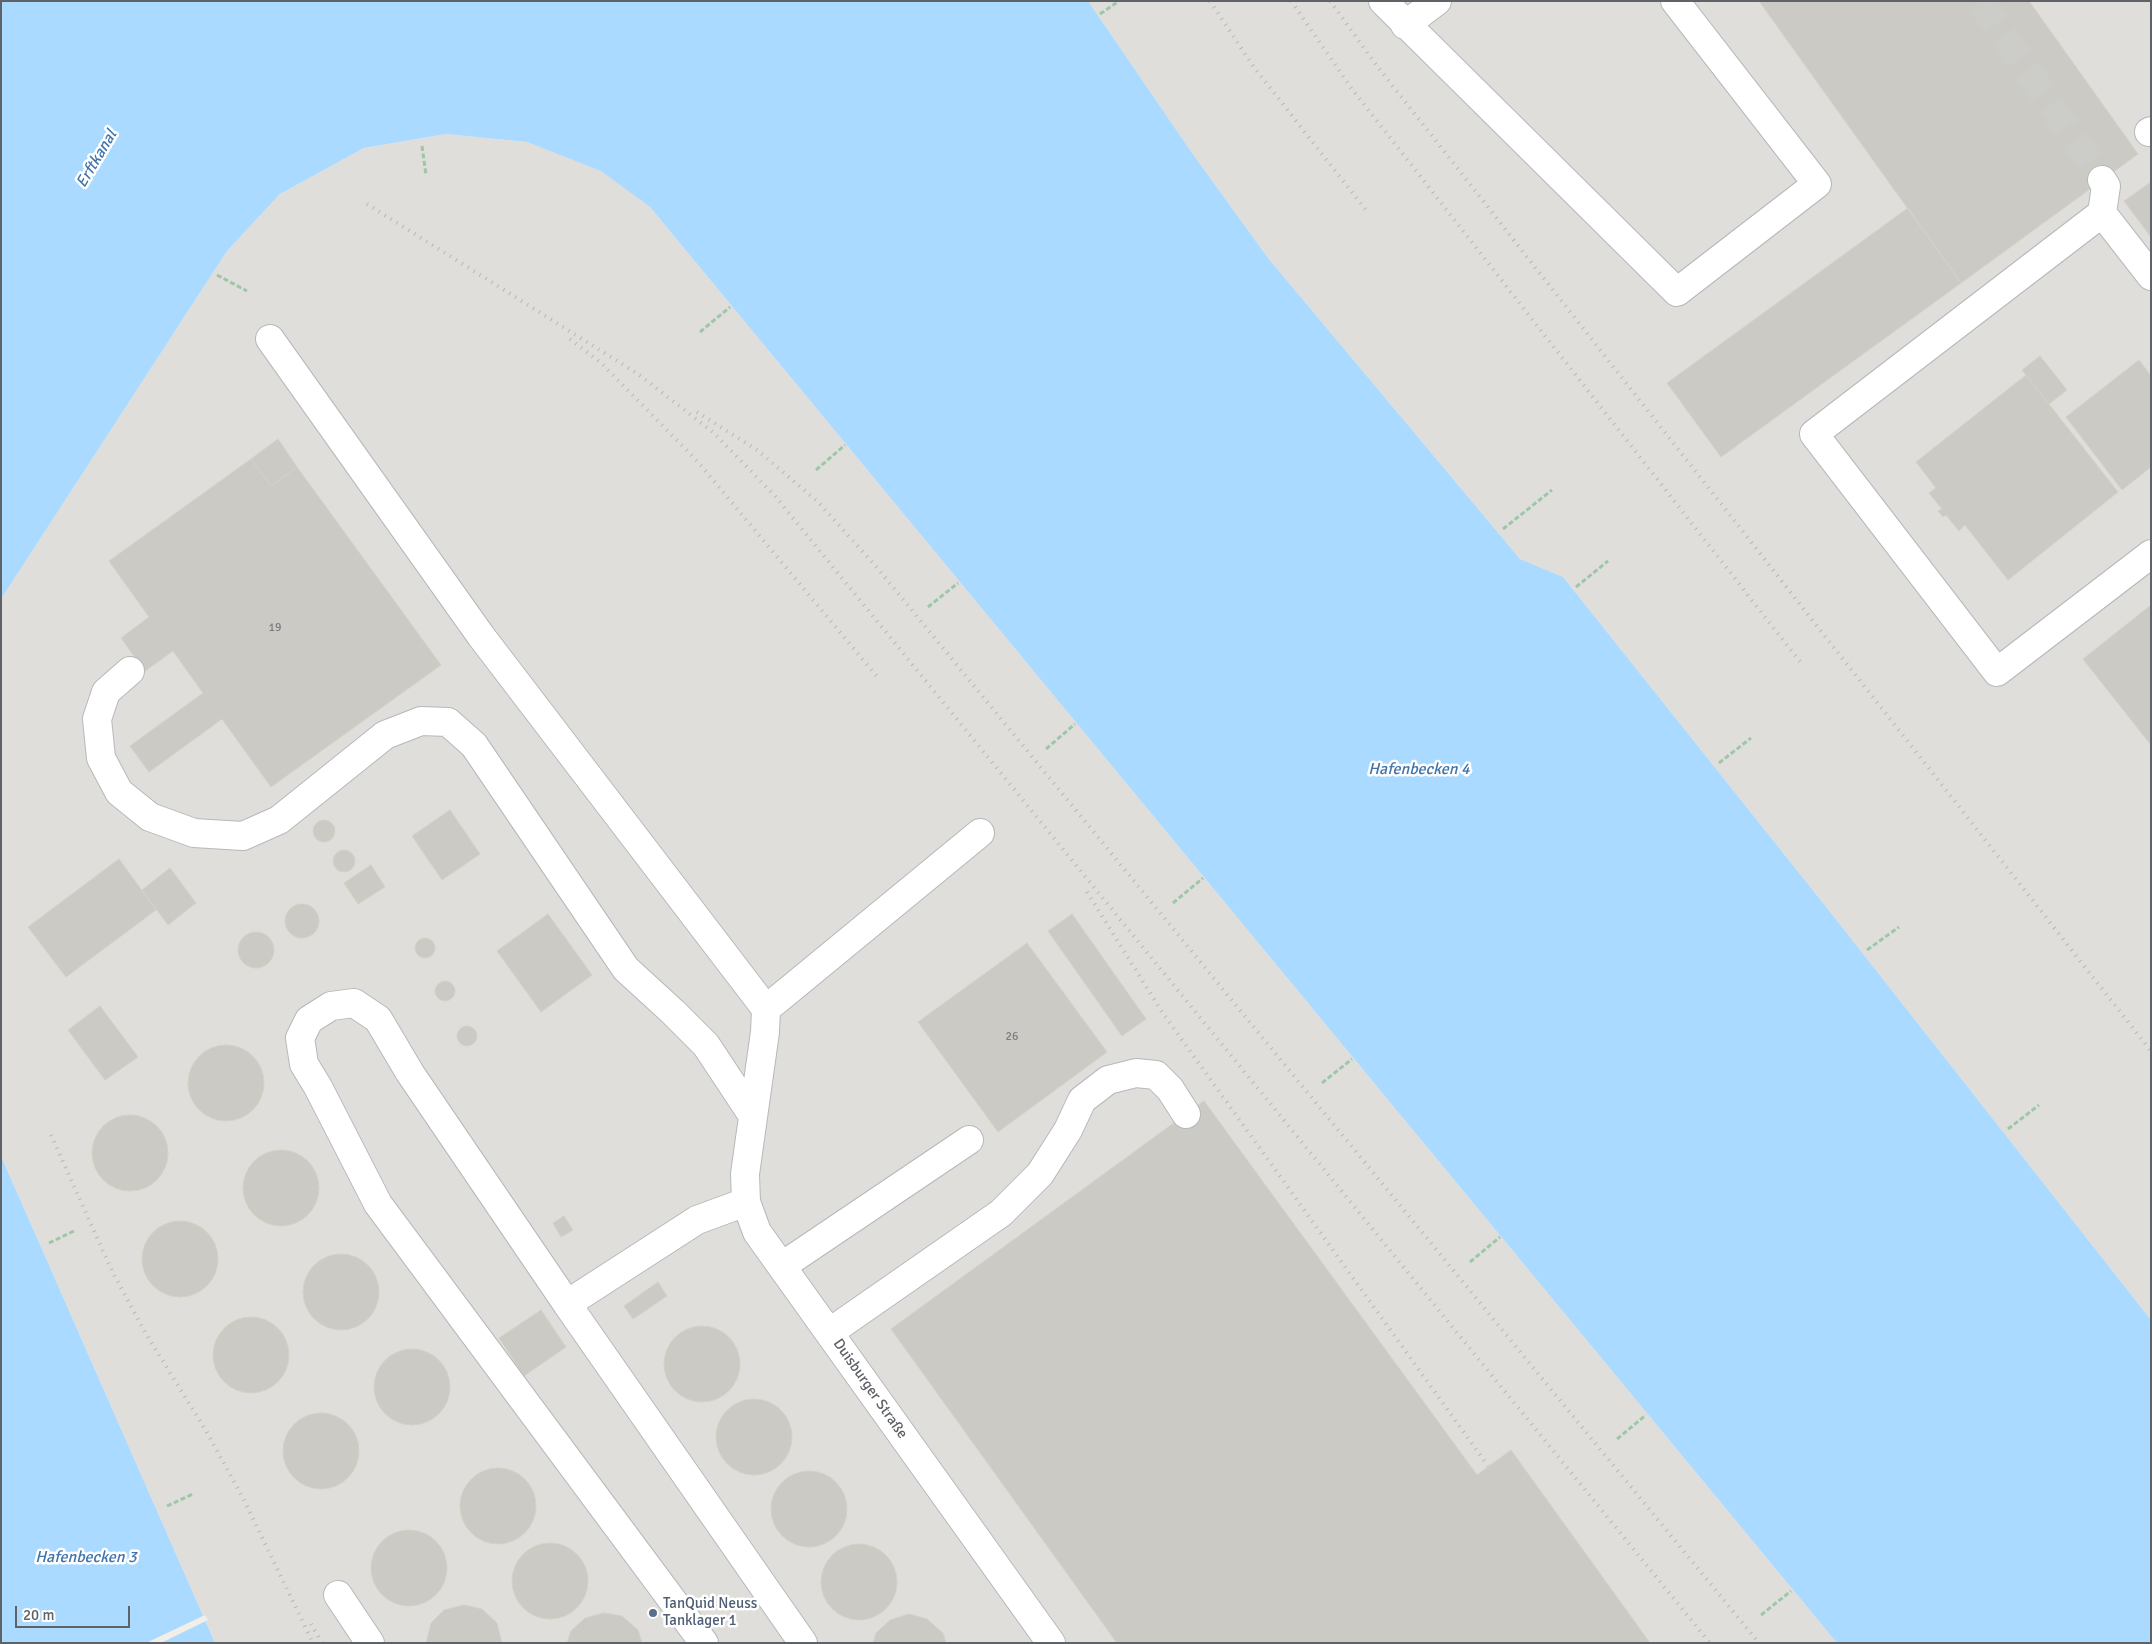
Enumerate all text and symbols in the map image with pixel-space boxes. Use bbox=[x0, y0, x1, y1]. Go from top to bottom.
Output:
water label: Erftkanal bbox=[72, 127, 122, 191]
house number: 19 bbox=[269, 621, 281, 635]
water label: Hafenbecken 4 bbox=[1368, 760, 1470, 780]
house number: 26 bbox=[1006, 1030, 1018, 1044]
street label: Duisburger Straße bbox=[829, 1336, 911, 1442]
water label: Hafenbecken 3 bbox=[35, 1548, 137, 1568]
place label: TanQuid Neuss Tanklager 1 bbox=[663, 1595, 757, 1630]
scale bar bbox=[18, 1596, 132, 1628]
text: 20 m bbox=[23, 1606, 54, 1624]
marker: TanQuid Neuss Tanklager 1 bbox=[647, 1607, 659, 1619]

